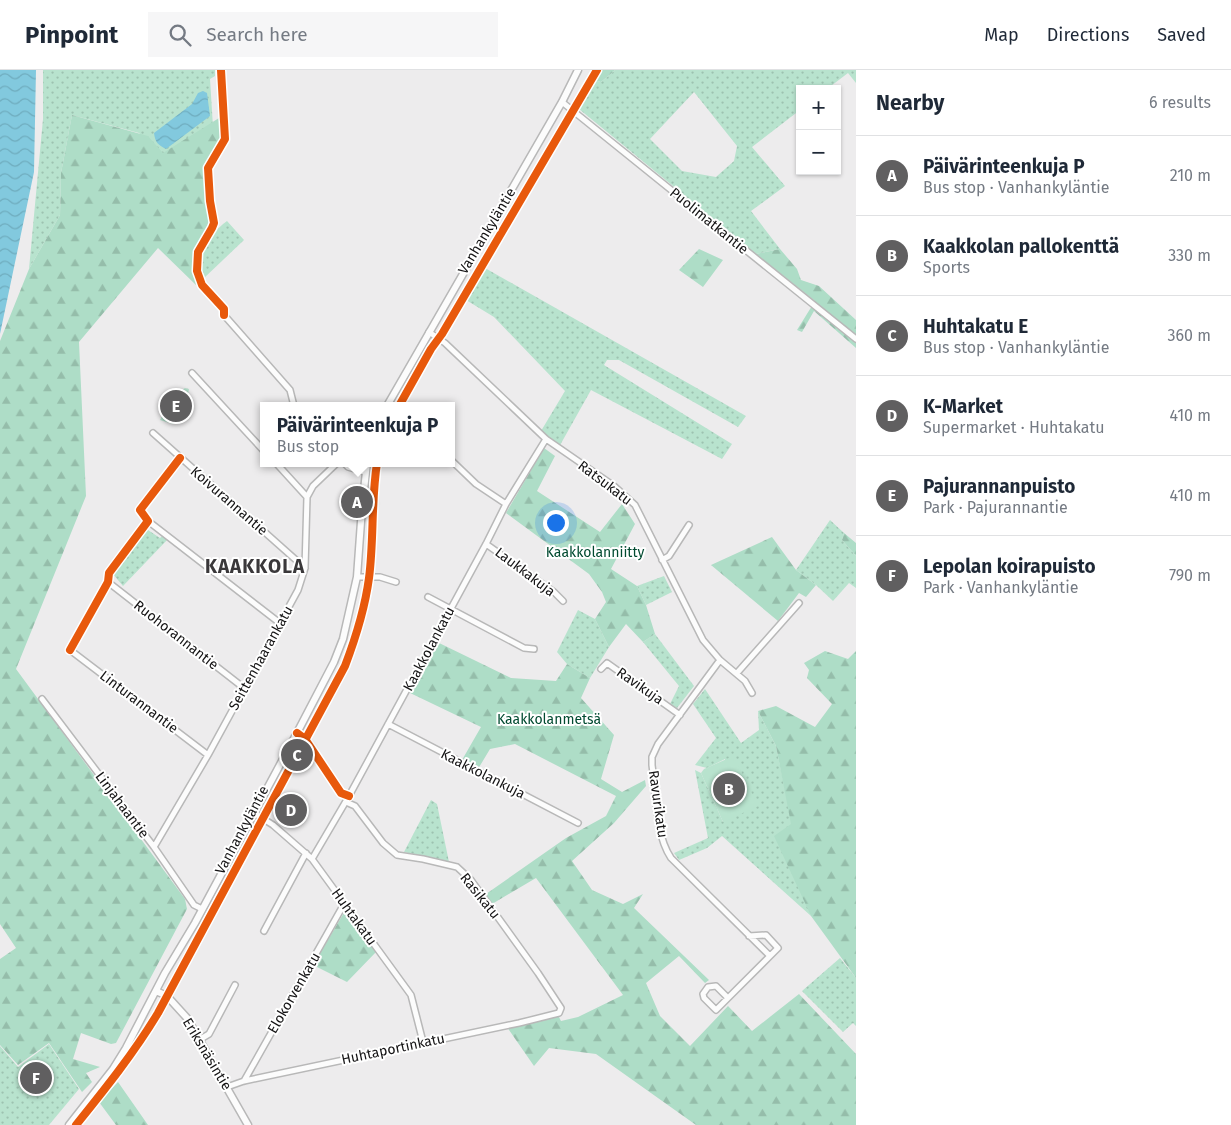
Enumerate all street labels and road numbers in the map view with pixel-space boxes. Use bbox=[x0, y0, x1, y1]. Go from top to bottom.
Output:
street label: Puolimatkantie bbox=[666, 184, 752, 258]
street label: Vanhankyläntie bbox=[455, 185, 519, 277]
street label: Ratsukatu bbox=[575, 457, 635, 509]
street label: Koivurannantie bbox=[187, 463, 271, 539]
street label: Laukkakuja bbox=[491, 544, 559, 600]
street label: Ruohorannantie bbox=[130, 597, 222, 673]
street label: Seittenhaarankatu bbox=[225, 603, 297, 713]
street label: Kaakkolankatu bbox=[400, 604, 458, 694]
street label: Ravikuja bbox=[613, 664, 667, 708]
street label: Linturannantie bbox=[96, 667, 182, 737]
street label: Kaakkolankuja bbox=[438, 745, 528, 803]
street label: Linjahaantie bbox=[91, 768, 153, 842]
street label: Ravurikatu bbox=[645, 769, 671, 839]
street label: Vanhankyläntie bbox=[212, 783, 272, 877]
street label: Rasikatu bbox=[456, 870, 504, 922]
street label: Huhtakatu bbox=[328, 885, 380, 949]
street label: Elokorvenkatu bbox=[264, 949, 324, 1037]
street label: Eriksnäsintie bbox=[179, 1015, 235, 1093]
street label: Huhtaportinkatu bbox=[340, 1030, 446, 1068]

